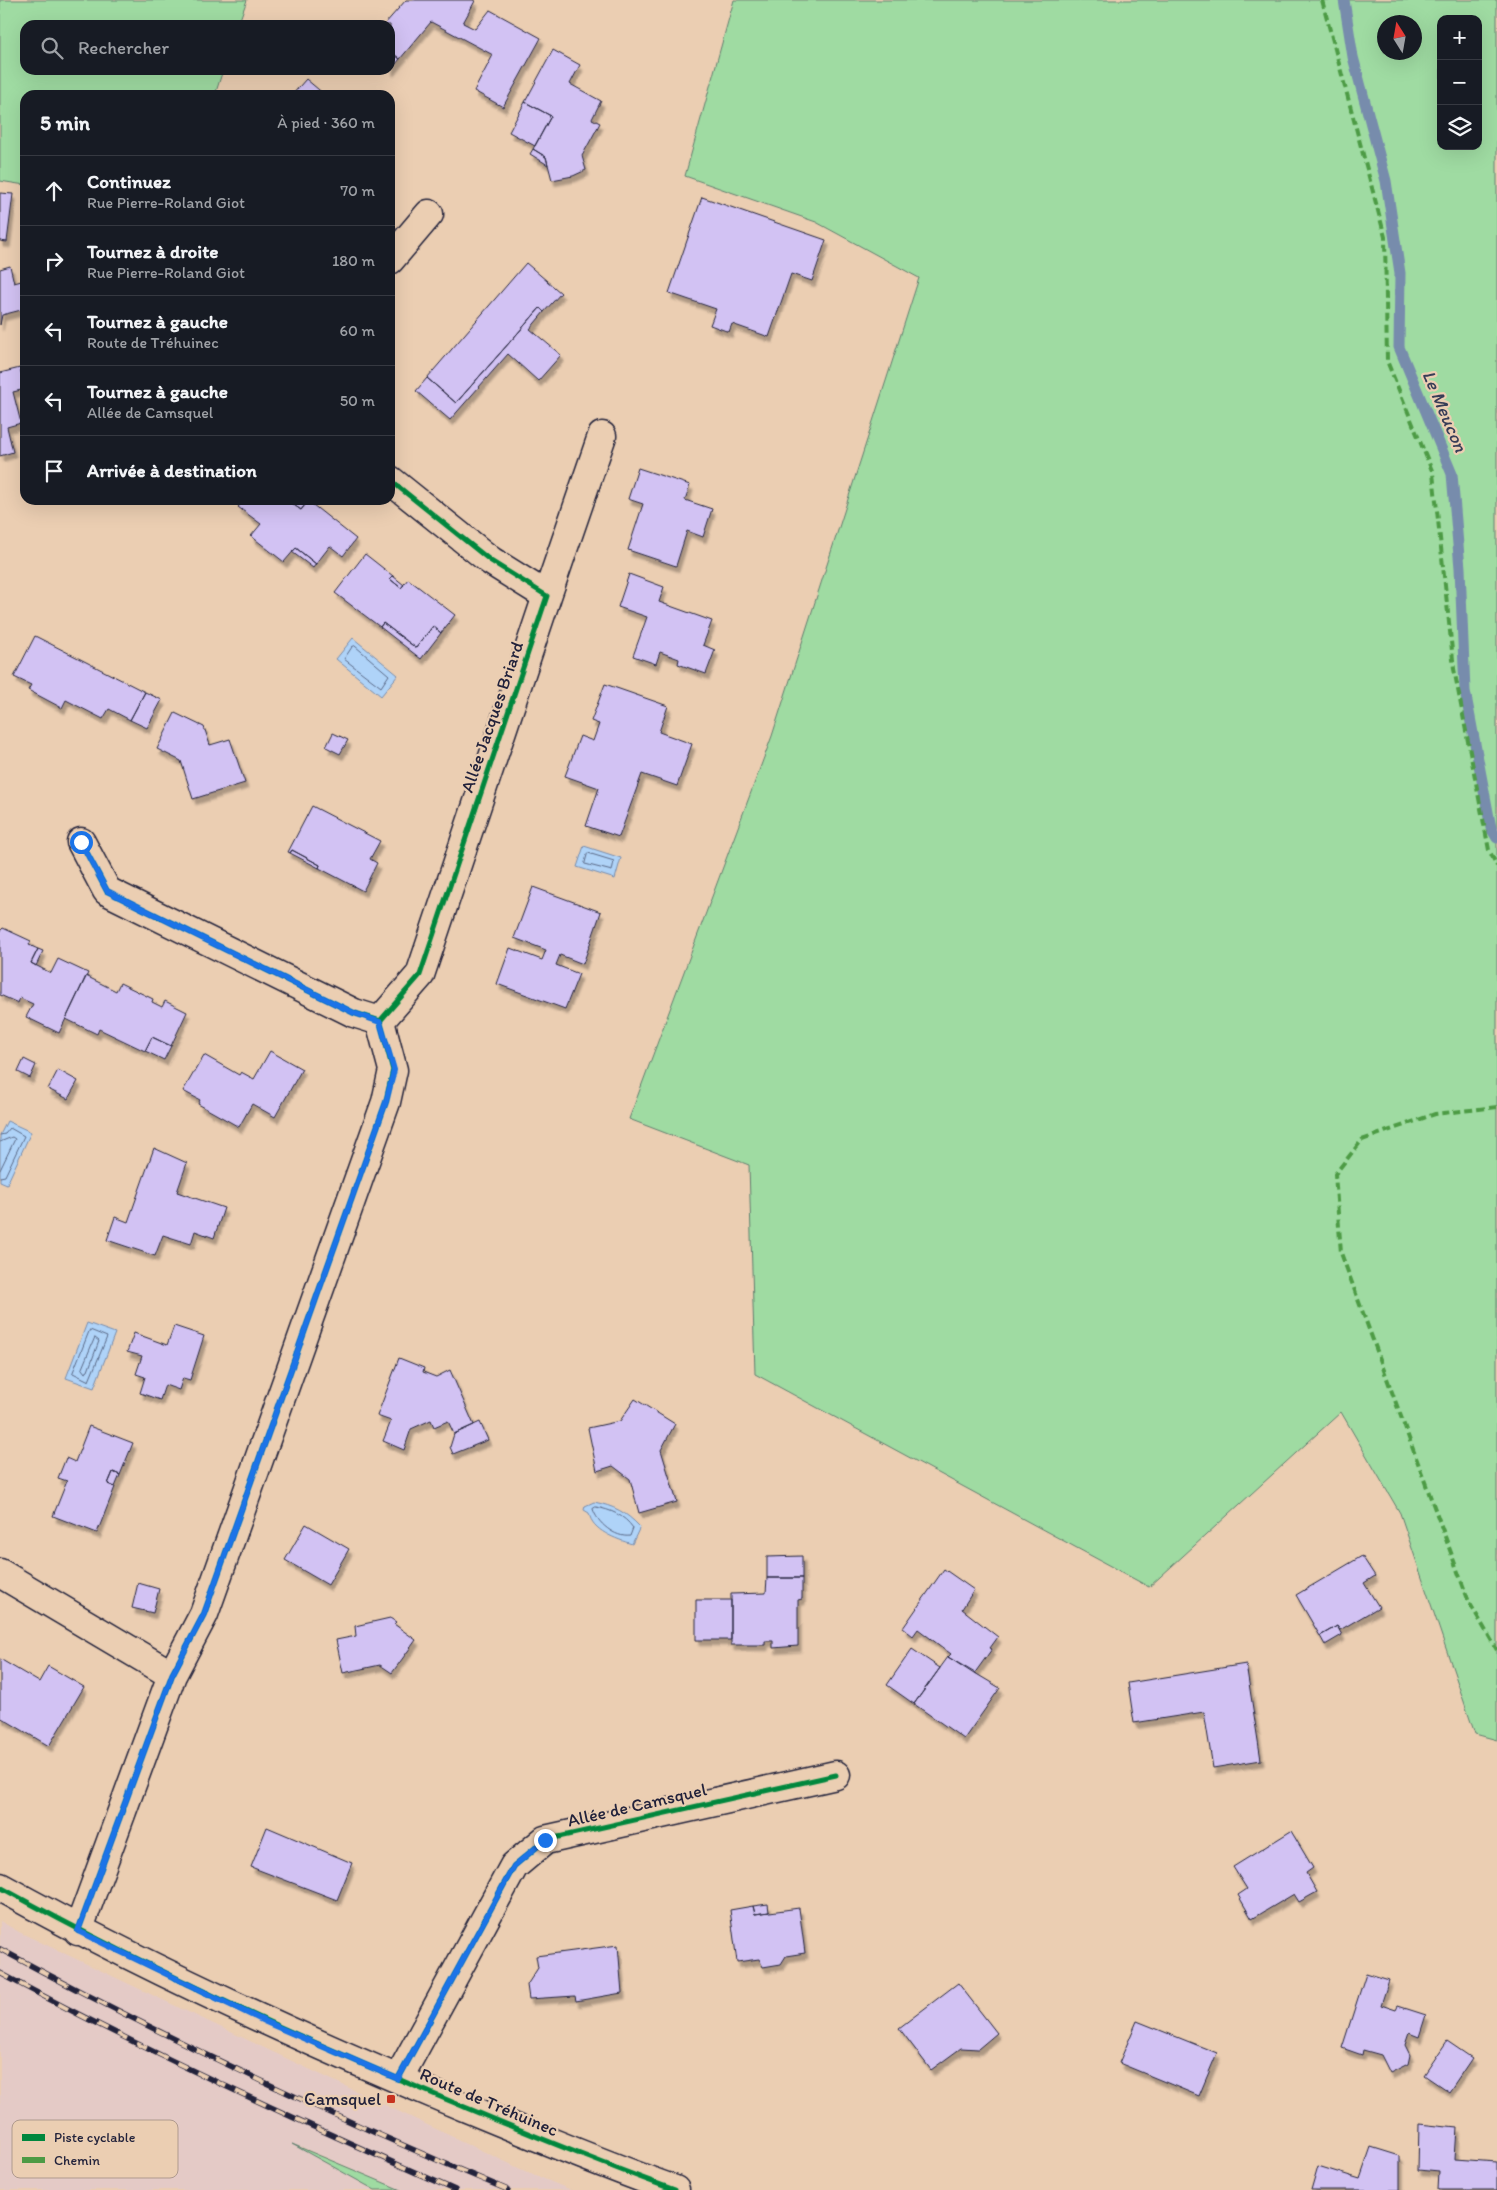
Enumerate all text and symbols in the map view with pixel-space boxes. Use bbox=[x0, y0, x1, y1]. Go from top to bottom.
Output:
north arrow bbox=[1377, 15, 1422, 60]
map controls bbox=[1437, 15, 1482, 150]
button: + bbox=[1437, 15, 1482, 60]
search box bbox=[20, 20, 395, 75]
icon: search bbox=[38, 34, 66, 62]
text: Rechercher bbox=[78, 36, 169, 59]
button: − bbox=[1437, 60, 1482, 105]
button: layers bbox=[1437, 105, 1482, 150]
text: 5 min bbox=[40, 110, 90, 135]
text: À pied · 360 m bbox=[277, 113, 375, 132]
text: Continuez bbox=[87, 170, 171, 193]
icon: ahead bbox=[40, 177, 68, 205]
text: 70 m bbox=[340, 181, 375, 200]
text: Rue Pierre-Roland Giot bbox=[87, 193, 245, 212]
text: Tournez à droite bbox=[87, 240, 219, 263]
icon: right bbox=[40, 247, 68, 275]
text: 180 m bbox=[332, 251, 375, 270]
text: Rue Pierre-Roland Giot bbox=[87, 263, 245, 282]
text: Tournez à gauche bbox=[87, 310, 228, 333]
icon: left bbox=[40, 317, 68, 345]
text: 60 m bbox=[340, 321, 375, 340]
text: Route de Tréhuinec bbox=[87, 333, 219, 352]
water label: Le Meucon bbox=[1417, 367, 1473, 456]
text: Tournez à gauche bbox=[87, 380, 228, 403]
icon: left bbox=[40, 387, 68, 415]
text: 50 m bbox=[340, 391, 375, 410]
text: Allée de Camsquel bbox=[87, 403, 213, 422]
icon: arrive bbox=[40, 457, 68, 485]
text: Arrivée à destination bbox=[87, 459, 257, 482]
street label: Allée Jacques Briard bbox=[456, 638, 528, 795]
route start bbox=[70, 831, 93, 854]
street label: Allée de Camsquel bbox=[565, 1778, 709, 1832]
route end bbox=[534, 1829, 557, 1852]
street label: Route de Tréhuinec bbox=[417, 2063, 561, 2141]
place label: Camsquel bbox=[304, 2088, 381, 2110]
marker: Camsquel bbox=[385, 2093, 397, 2105]
legend bbox=[12, 2120, 178, 2178]
text: Piste cyclable bbox=[54, 2129, 136, 2146]
text: Chemin bbox=[54, 2152, 100, 2169]

